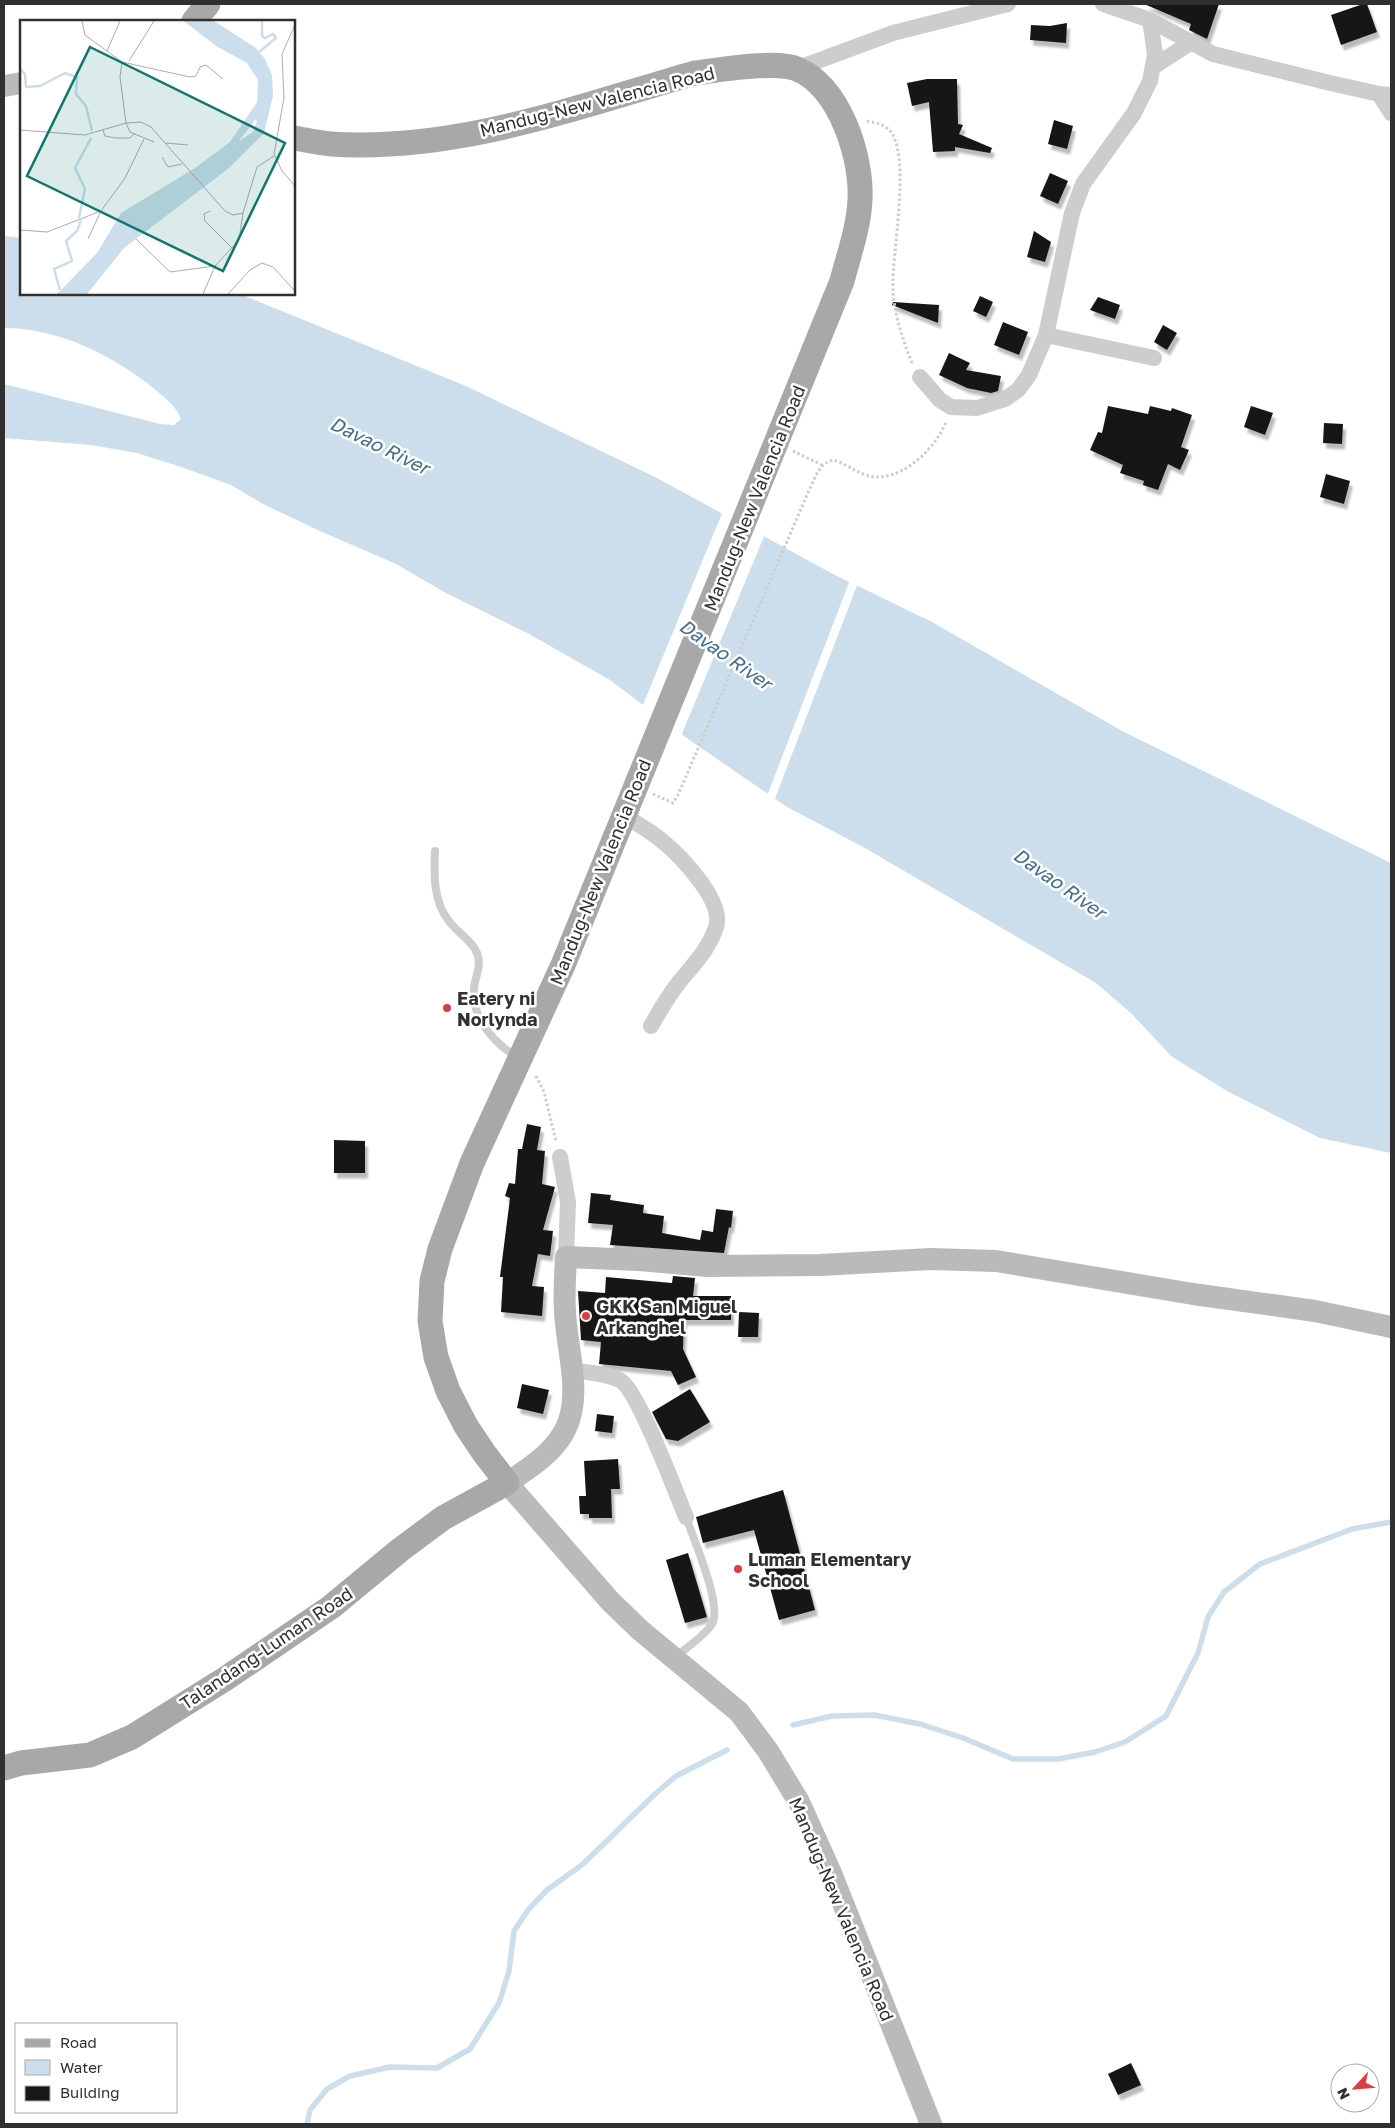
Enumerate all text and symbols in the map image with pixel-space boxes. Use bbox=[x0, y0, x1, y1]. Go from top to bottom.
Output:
inset map bbox=[20, 20, 295, 295]
street label: Mandug-New Valencia Road bbox=[477, 61, 717, 141]
street label: Mandug-New Valencia Road bbox=[699, 382, 809, 614]
water label: Davao River bbox=[327, 411, 436, 480]
water label: Davao River bbox=[675, 614, 779, 696]
street label: Mandug-New Valencia Road bbox=[545, 756, 655, 988]
water label: Davao River bbox=[1009, 843, 1113, 925]
place label: Eatery ni Norlynda bbox=[457, 987, 537, 1030]
marker: Eatery ni Norlynda bbox=[441, 1002, 453, 1014]
place label: GKK San Miguel Arkanghel bbox=[596, 1295, 737, 1338]
marker: GKK San Miguel Arkanghel bbox=[580, 1310, 592, 1322]
place label: Luman Elementary School bbox=[748, 1548, 912, 1591]
marker: Luman Elementary School bbox=[732, 1563, 744, 1575]
street label: Talandang-Luman Road bbox=[175, 1582, 357, 1714]
street label: Mandug-New Valencia Road bbox=[785, 1794, 899, 2024]
legend bbox=[15, 2023, 178, 2113]
text: Road bbox=[60, 2033, 97, 2051]
text: Water bbox=[60, 2058, 103, 2076]
north arrow bbox=[1330, 2063, 1380, 2113]
text: Building bbox=[60, 2083, 120, 2101]
text: N bbox=[1333, 2085, 1353, 2102]

